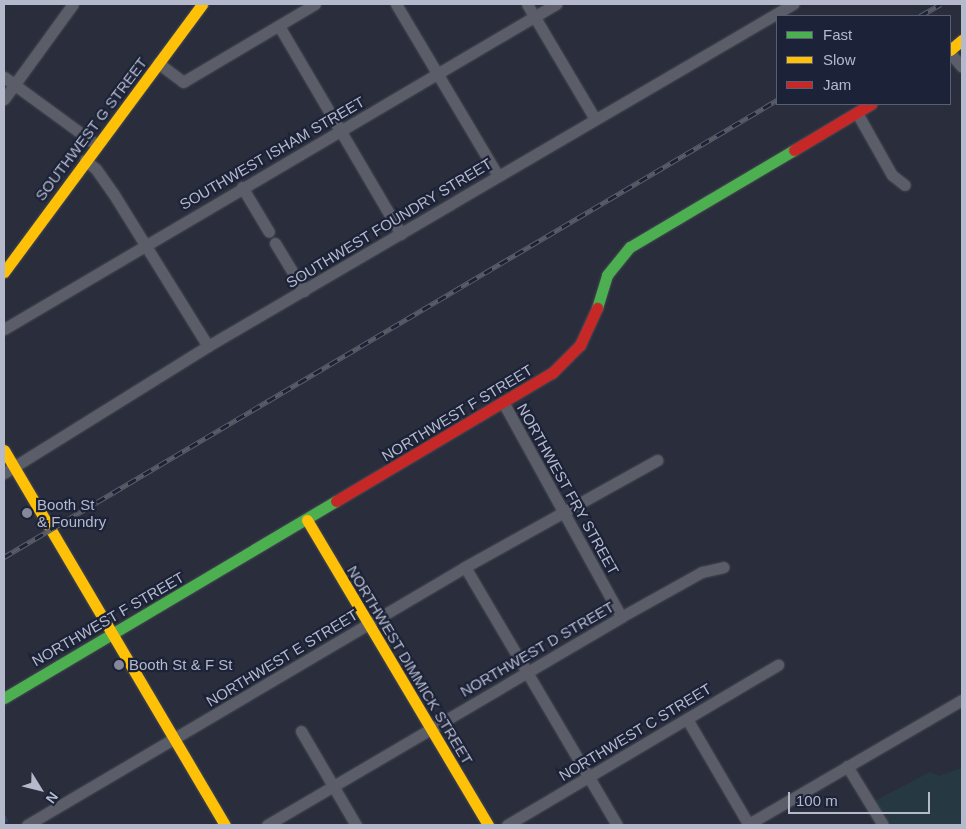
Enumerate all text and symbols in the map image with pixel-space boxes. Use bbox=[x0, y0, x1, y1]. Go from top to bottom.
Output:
legend bbox=[776, 15, 951, 105]
text: Fast bbox=[823, 26, 852, 43]
text: Slow bbox=[823, 51, 856, 68]
street label: SOUTHWEST G STREET bbox=[31, 54, 151, 204]
text: Jam bbox=[823, 76, 851, 93]
street label: SOUTHWEST ISHAM STREET bbox=[176, 92, 368, 214]
street label: SOUTHWEST FOUNDRY STREET bbox=[283, 154, 495, 292]
street label: NORTHWEST F STREET bbox=[378, 361, 536, 465]
street label: NORTHWEST FRY STREET bbox=[513, 400, 623, 578]
place label: Booth St & Foundry bbox=[37, 495, 106, 530]
marker: Booth St & Foundry bbox=[21, 507, 33, 519]
street label: NORTHWEST DIMMICK STREET bbox=[343, 562, 477, 768]
street label: NORTHWEST F STREET bbox=[29, 568, 187, 670]
street label: NORTHWEST D STREET bbox=[457, 598, 617, 700]
street label: NORTHWEST E STREET bbox=[203, 606, 361, 710]
place label: Booth St & F St bbox=[129, 656, 232, 674]
marker: Booth St & F St bbox=[113, 659, 125, 671]
street label: NORTHWEST C STREET bbox=[555, 679, 715, 785]
north arrow bbox=[15, 764, 65, 814]
scale bar bbox=[791, 782, 934, 814]
text: N bbox=[43, 789, 62, 807]
text: 100 m bbox=[796, 792, 838, 809]

